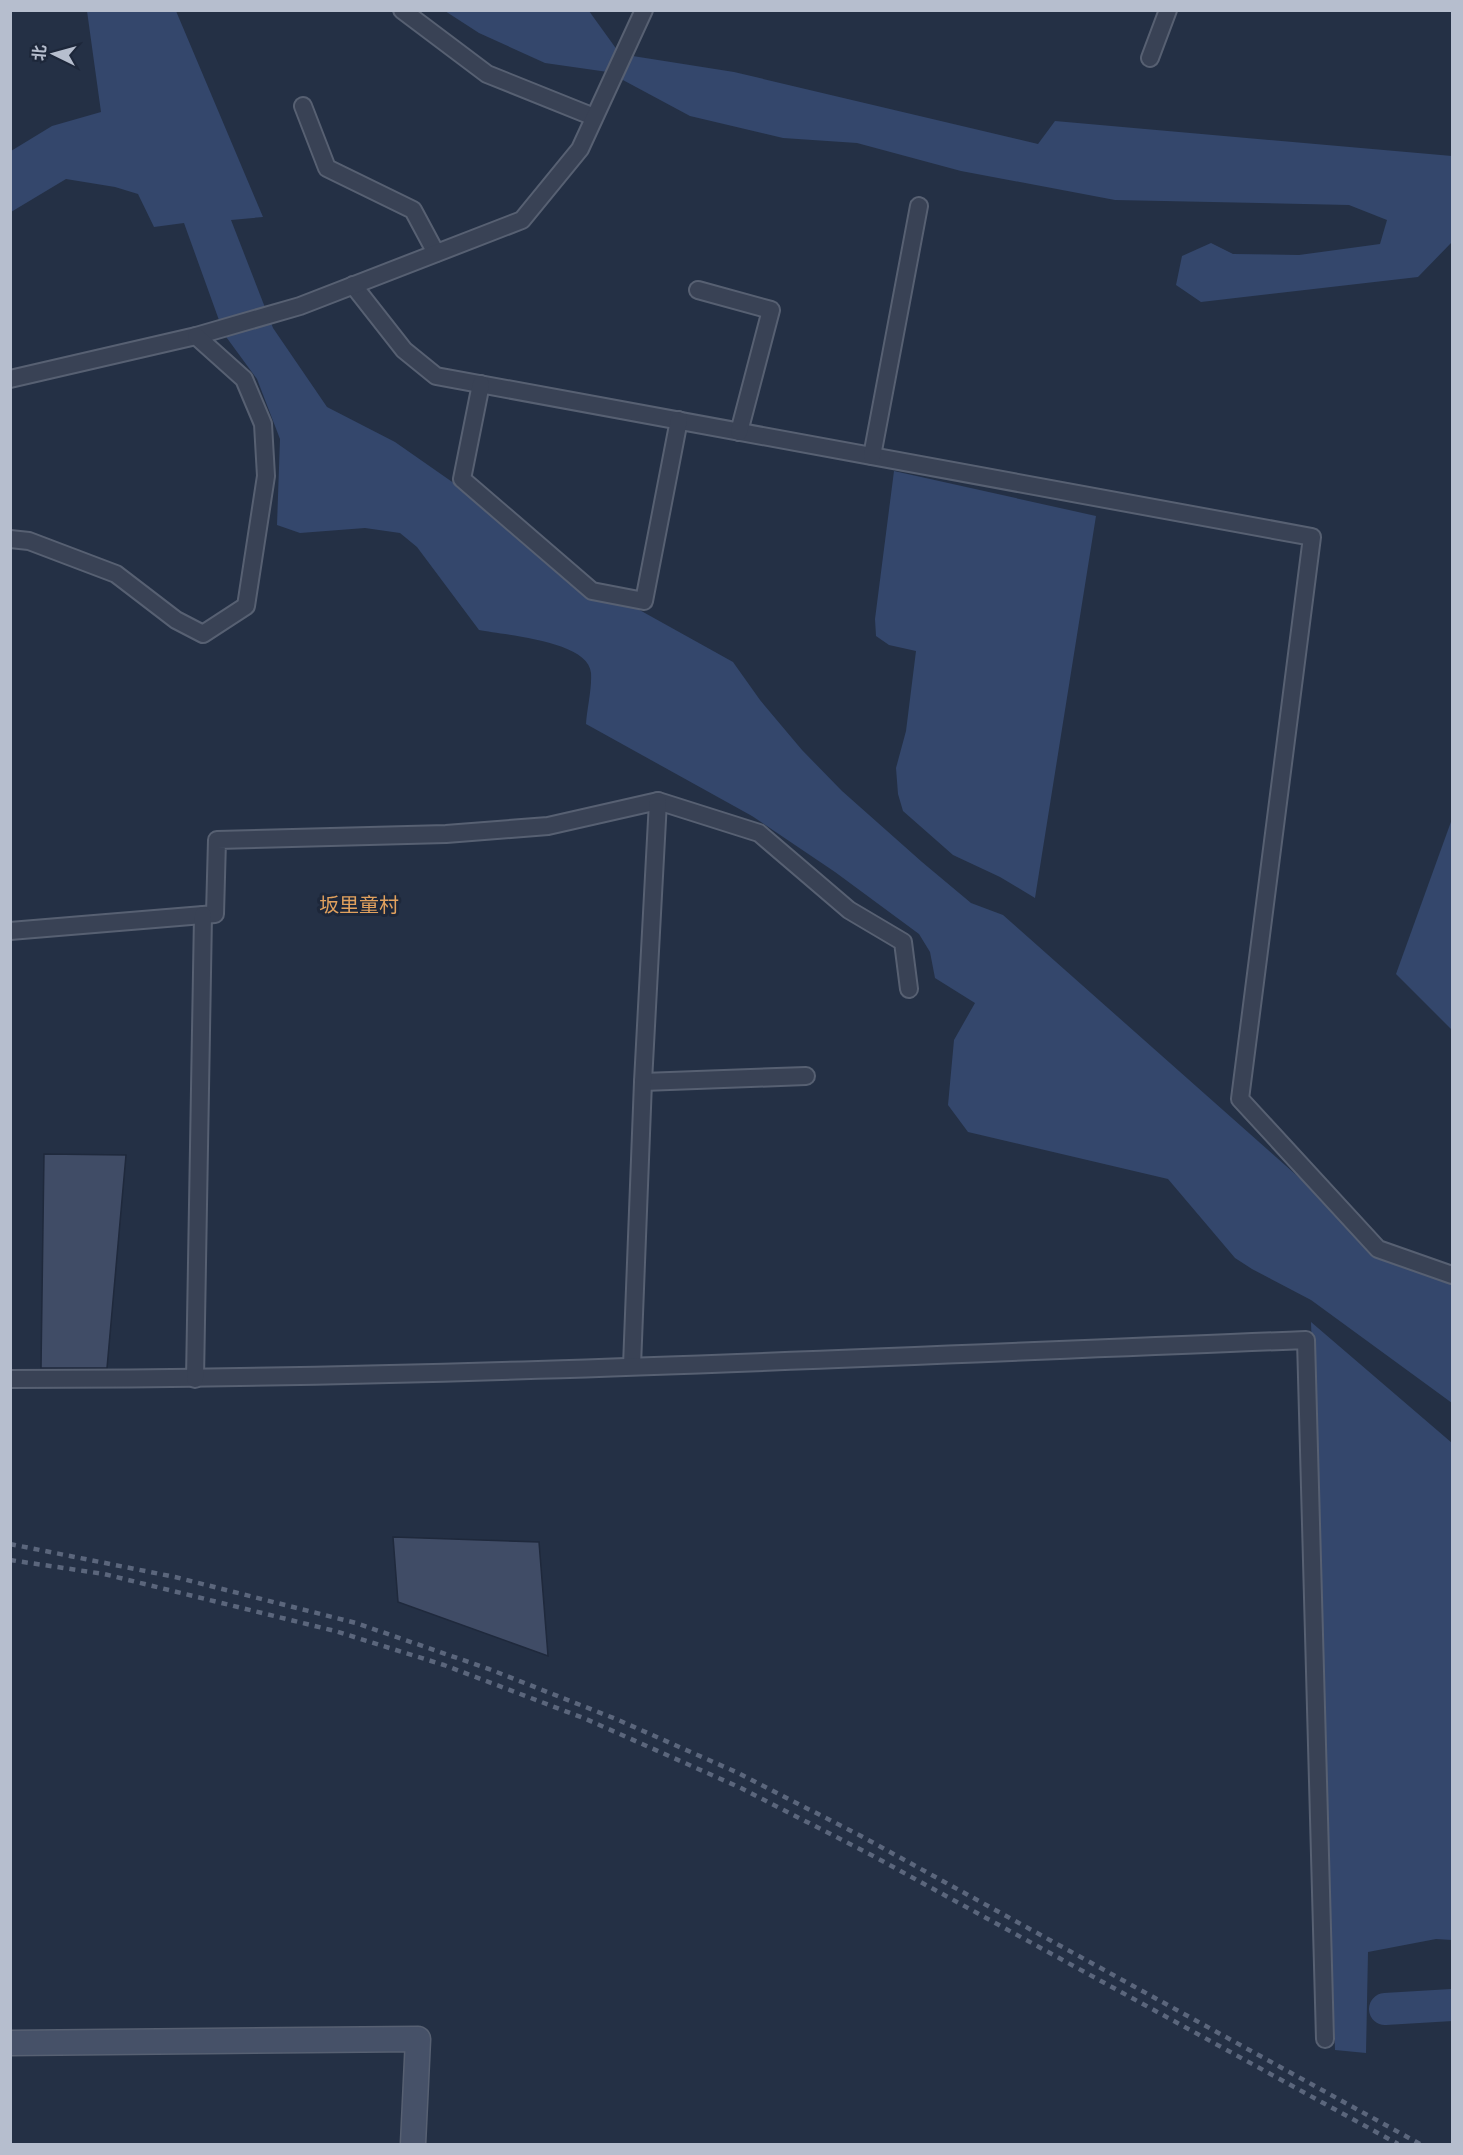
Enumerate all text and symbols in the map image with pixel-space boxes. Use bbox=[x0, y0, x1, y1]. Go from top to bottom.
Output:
north arrow bbox=[24, 24, 84, 84]
text: 北 bbox=[29, 44, 50, 62]
district label: 坂里童村 bbox=[319, 893, 399, 917]

